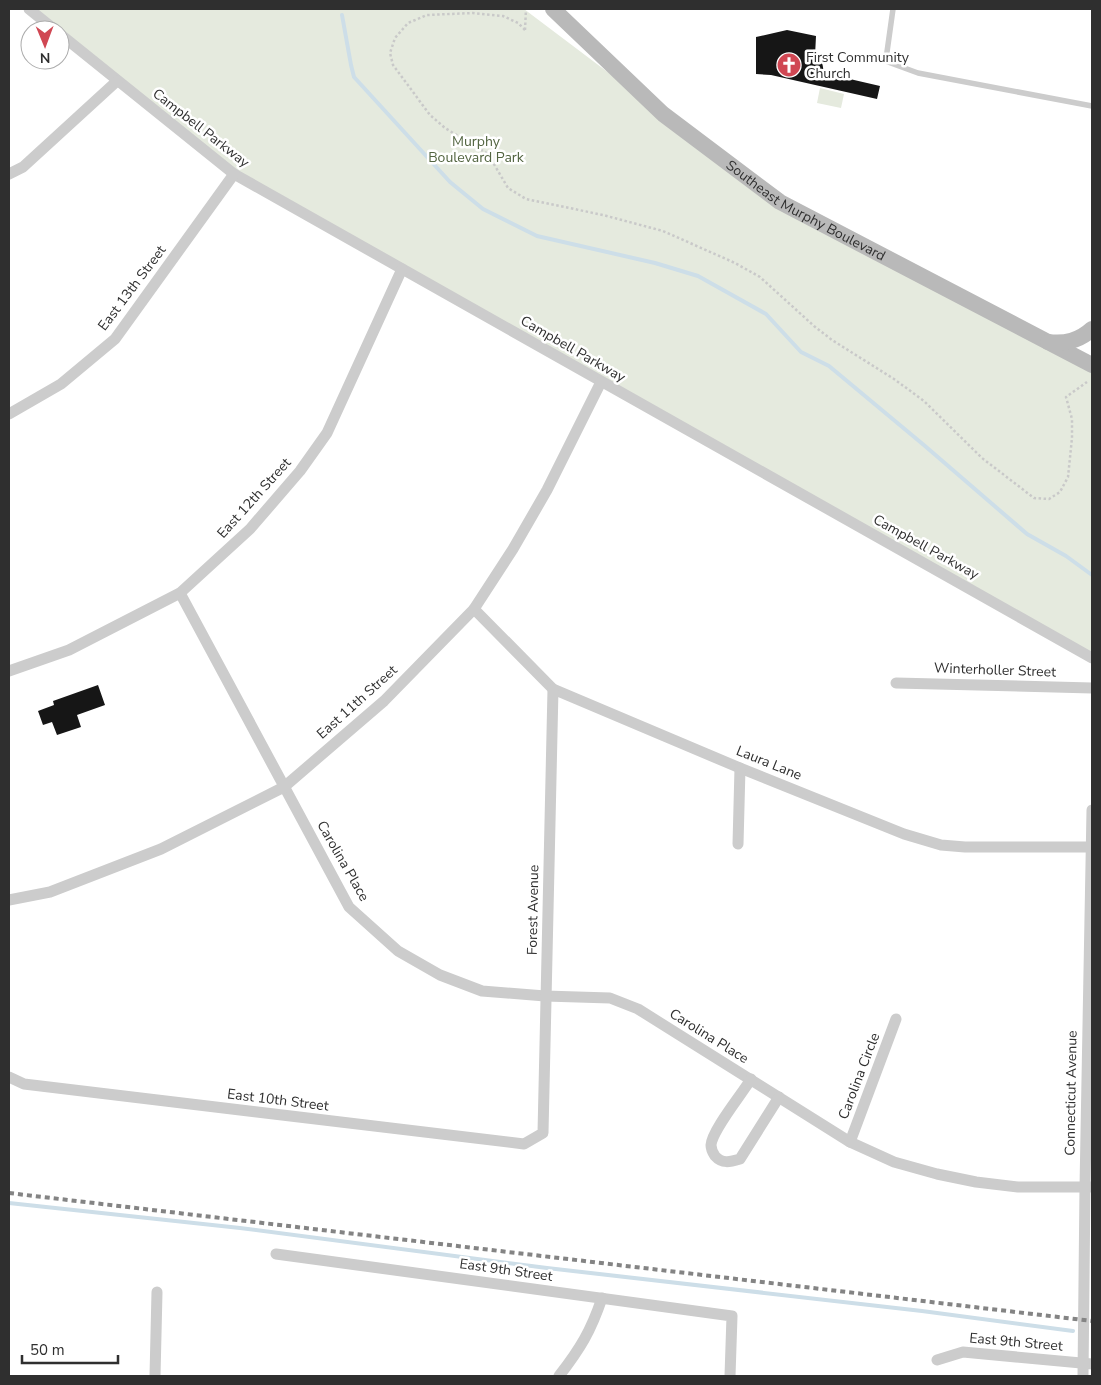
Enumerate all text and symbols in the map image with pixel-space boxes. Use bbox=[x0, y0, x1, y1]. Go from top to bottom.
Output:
north arrow bbox=[20, 20, 70, 70]
text: N bbox=[40, 48, 51, 67]
place label: First Community Church bbox=[806, 48, 910, 83]
church icon: First Community Church bbox=[776, 52, 802, 78]
street label: Campbell Parkway bbox=[149, 84, 254, 172]
park label: Murphy Boulevard Park bbox=[428, 132, 525, 167]
street label: Southeast Murphy Boulevard bbox=[722, 155, 889, 265]
street label: East 13th Street bbox=[94, 241, 170, 334]
street label: Campbell Parkway bbox=[517, 311, 630, 387]
street label: East 12th Street bbox=[213, 454, 295, 542]
street label: Campbell Parkway bbox=[870, 510, 983, 584]
street label: Winterholler Street bbox=[934, 658, 1056, 682]
street label: East 11th Street bbox=[313, 661, 401, 743]
street label: Laura Lane bbox=[733, 741, 805, 785]
street label: Carolina Place bbox=[312, 817, 374, 905]
street label: Forest Avenue bbox=[523, 865, 543, 955]
street label: Carolina Place bbox=[666, 1004, 752, 1068]
street label: Carolina Circle bbox=[834, 1030, 884, 1122]
street label: Connecticut Avenue bbox=[1060, 1030, 1082, 1156]
street label: East 10th Street bbox=[226, 1084, 330, 1116]
street label: East 9th Street bbox=[458, 1254, 554, 1286]
street label: East 9th Street bbox=[969, 1328, 1064, 1356]
scale bar bbox=[22, 1332, 119, 1364]
text: 50 m bbox=[30, 1340, 65, 1360]

